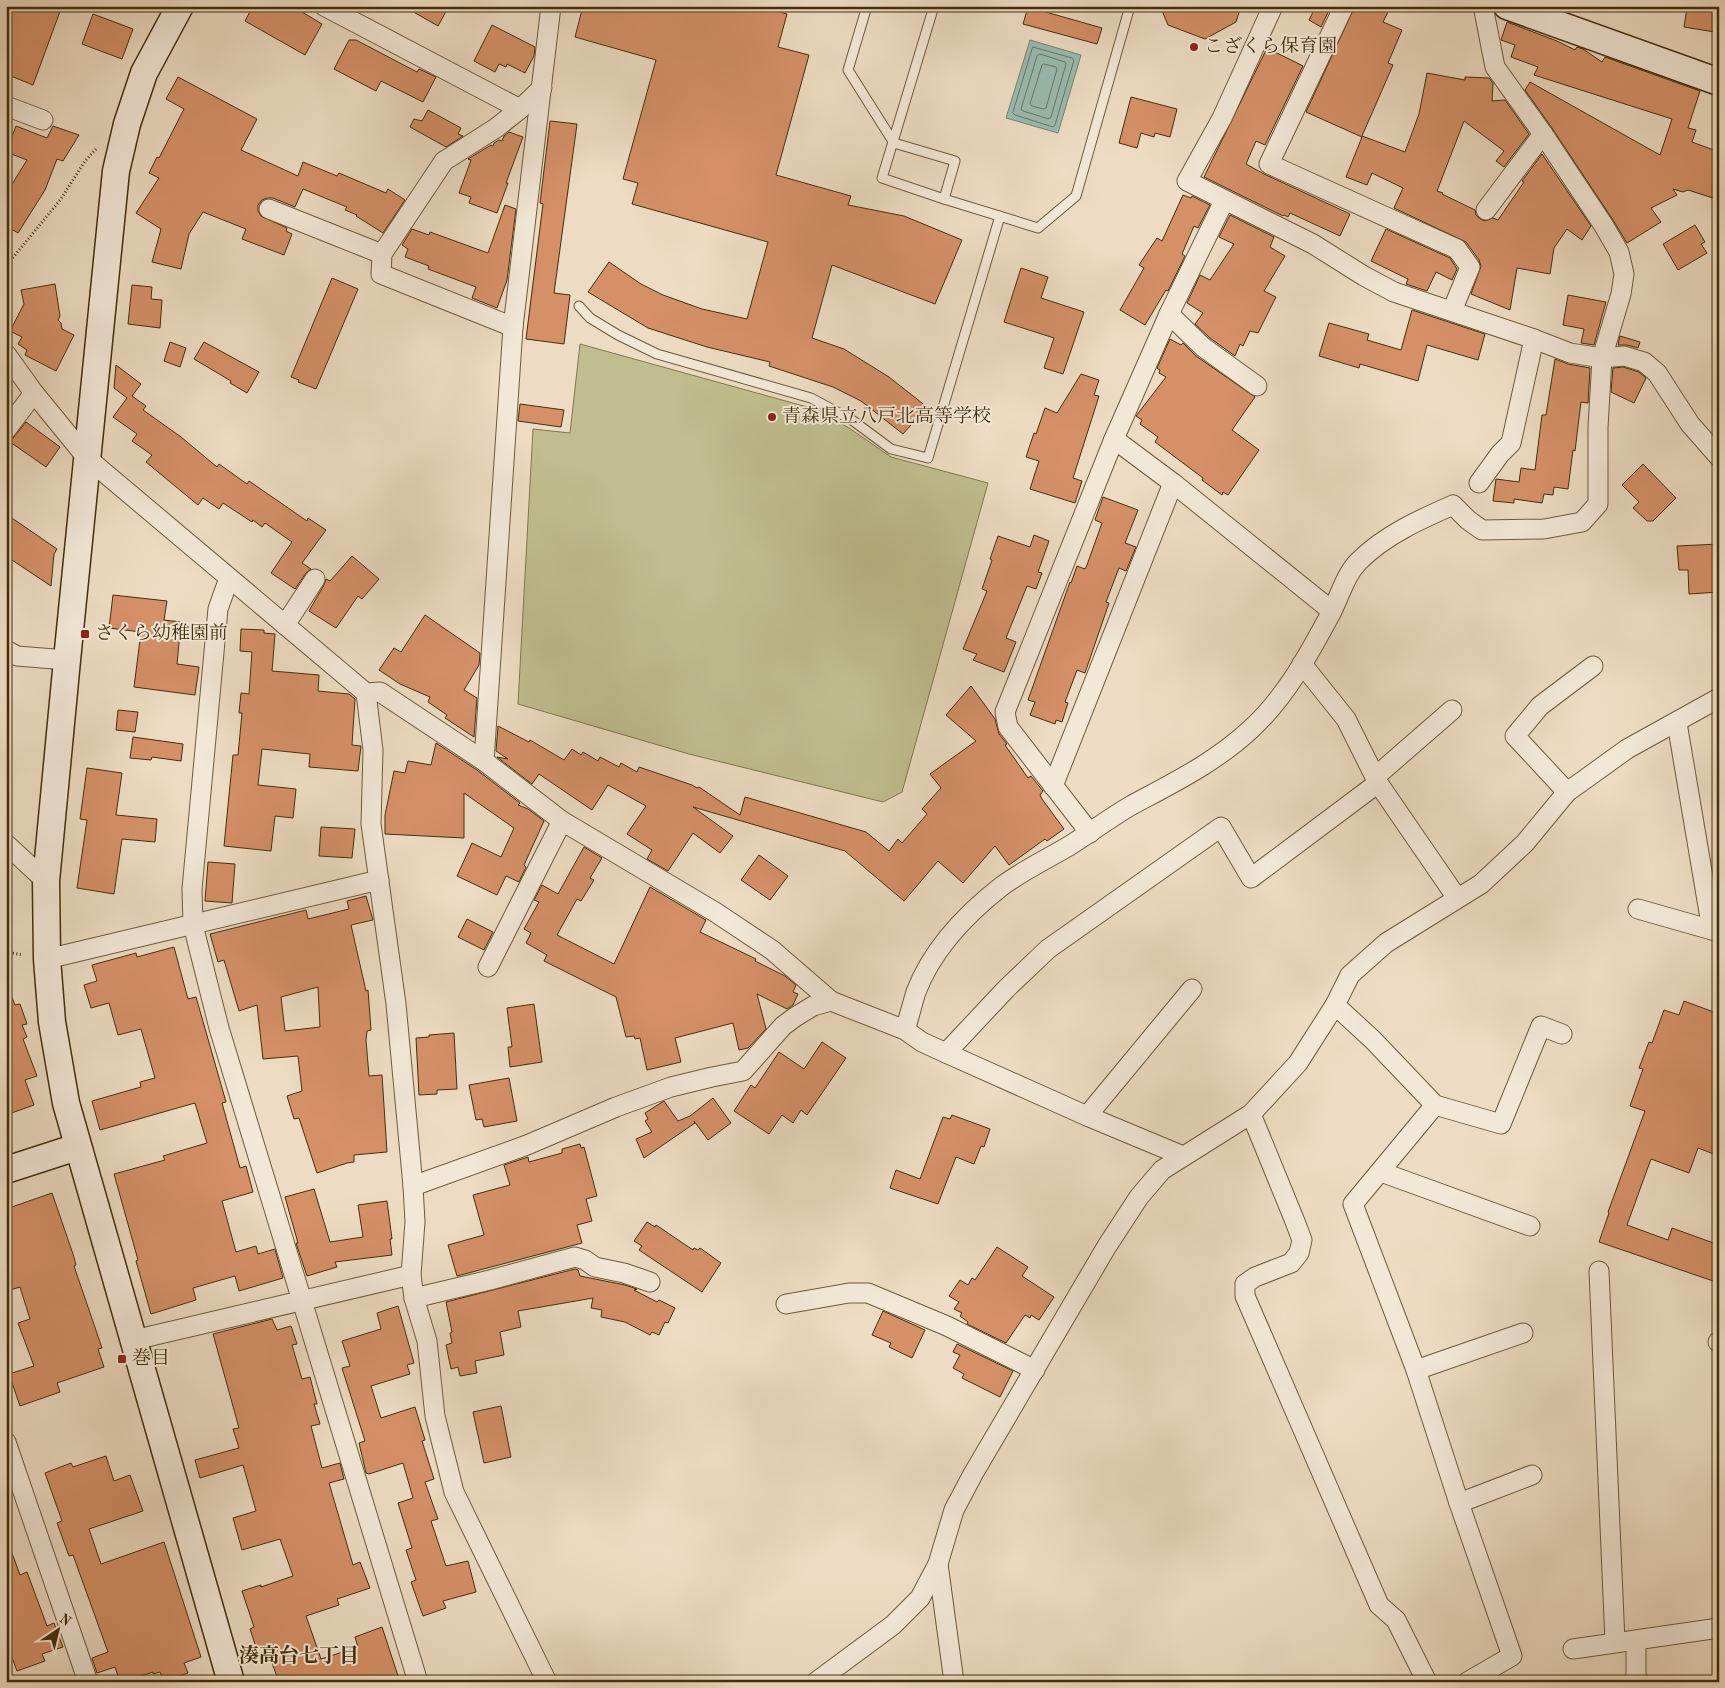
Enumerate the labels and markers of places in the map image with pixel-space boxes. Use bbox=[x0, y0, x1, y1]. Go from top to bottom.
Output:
place label: こざくら保育園 bbox=[1204, 36, 1337, 57]
marker: こざくら保育園 bbox=[1188, 41, 1200, 53]
place label: 青森県立八戸北高等学校 bbox=[782, 406, 991, 427]
marker: 青森県立八戸北高等学校 bbox=[766, 411, 778, 423]
place label: さくら幼稚園前 bbox=[95, 623, 228, 644]
marker: さくら幼稚園前 bbox=[79, 628, 91, 640]
place label: 巻目 bbox=[132, 1348, 170, 1369]
marker: 巻目 bbox=[116, 1353, 128, 1365]

